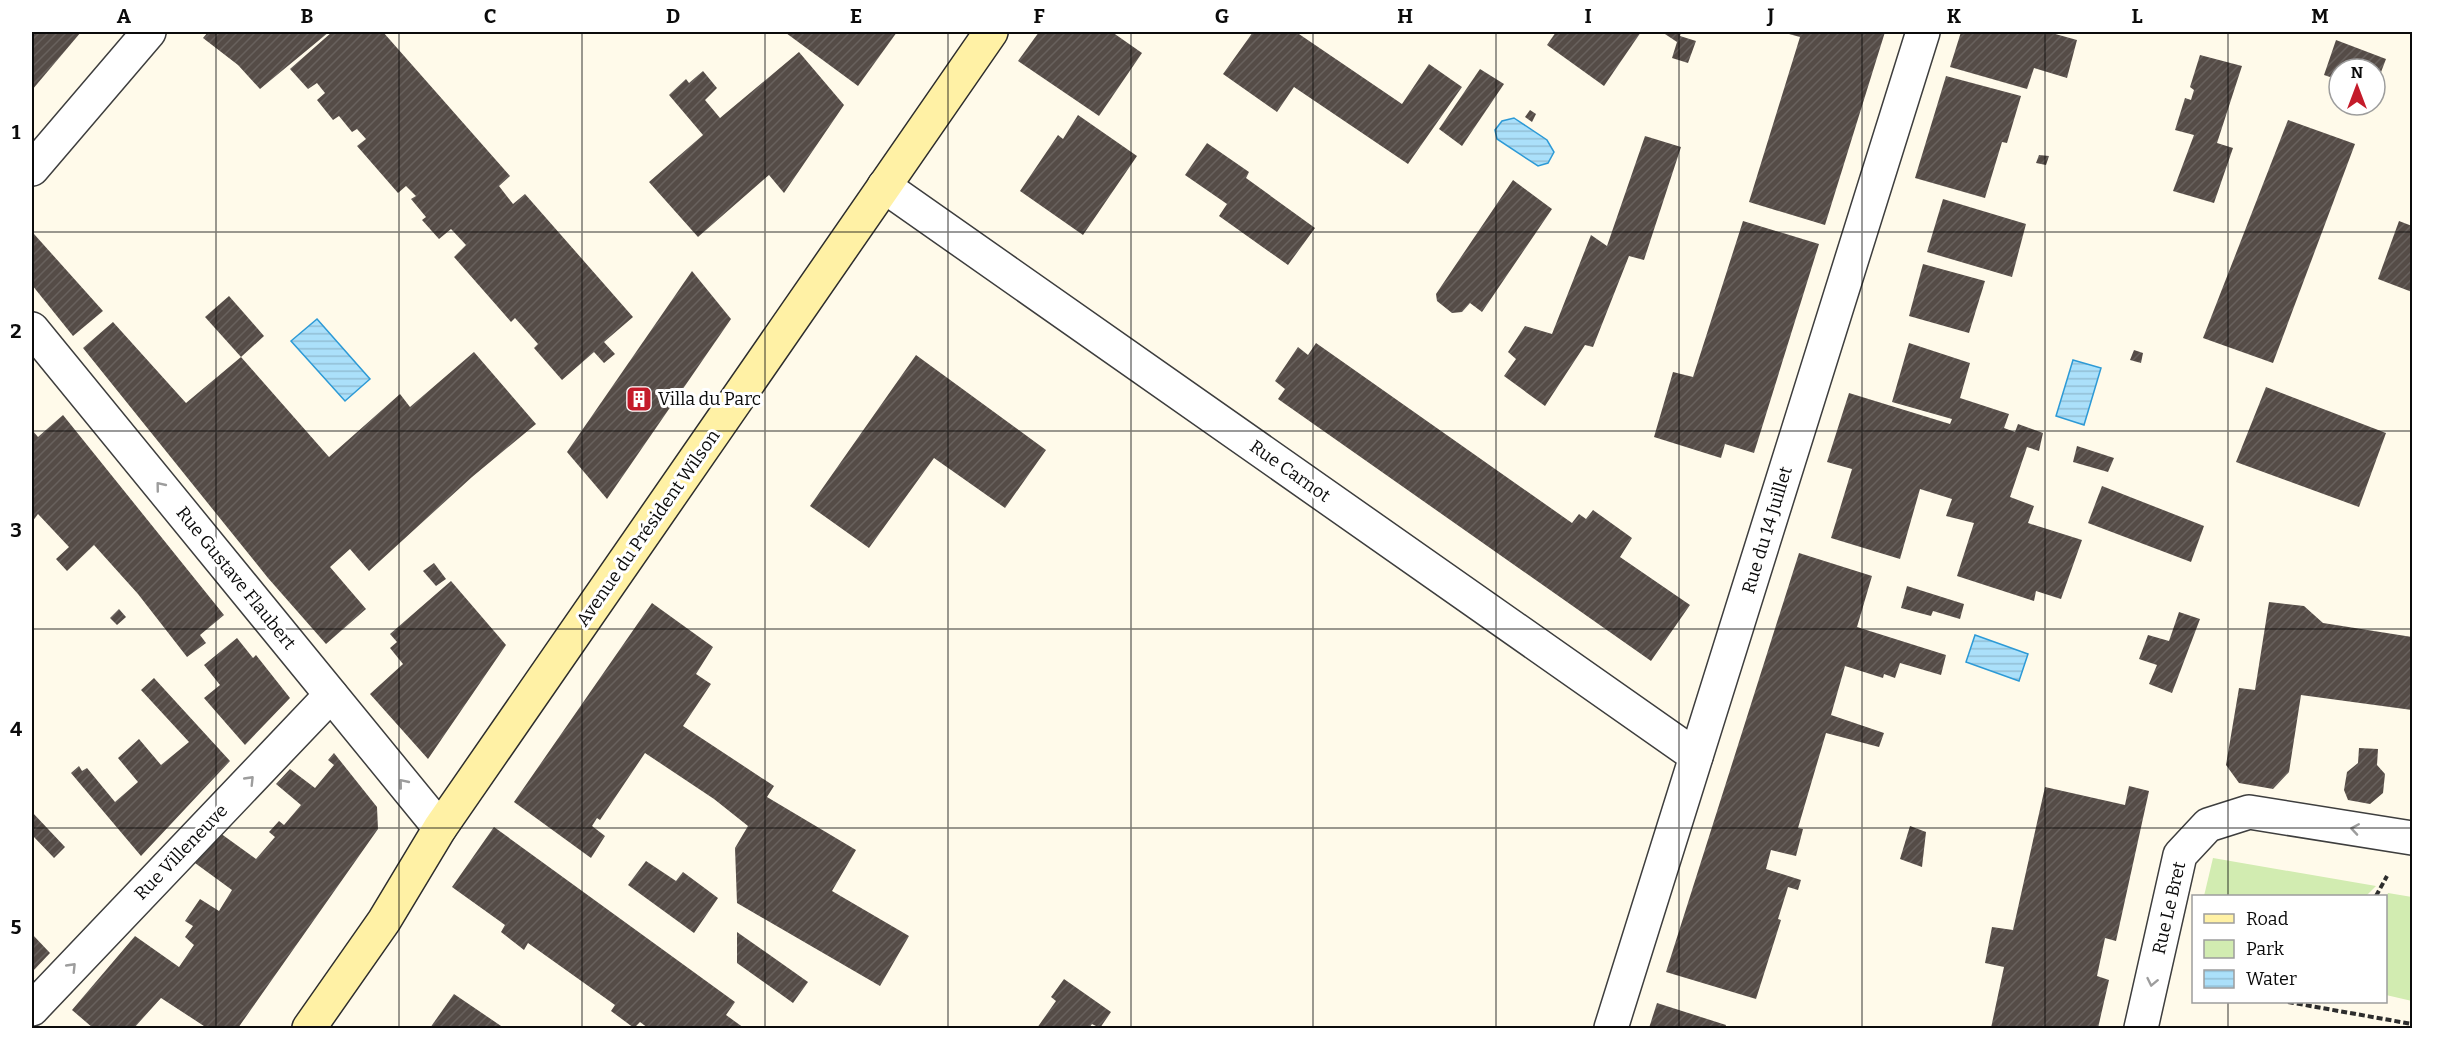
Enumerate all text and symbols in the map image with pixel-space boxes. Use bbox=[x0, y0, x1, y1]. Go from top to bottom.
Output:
text: A bbox=[117, 4, 132, 28]
text: B bbox=[301, 4, 314, 28]
text: C bbox=[484, 4, 496, 28]
text: D bbox=[666, 4, 680, 28]
text: E bbox=[850, 4, 862, 28]
text: F bbox=[1033, 4, 1045, 28]
text: G bbox=[1215, 4, 1229, 28]
text: H bbox=[1397, 4, 1413, 28]
text: I bbox=[1584, 4, 1592, 28]
text: J bbox=[1767, 4, 1775, 28]
text: K bbox=[1947, 4, 1962, 28]
text: L bbox=[2131, 4, 2143, 28]
text: M bbox=[2311, 4, 2329, 28]
north arrow bbox=[2327, 57, 2387, 117]
text: N bbox=[2351, 63, 2363, 82]
text: 1 bbox=[12, 120, 21, 144]
text: 2 bbox=[10, 319, 22, 343]
building icon: Villa du Parc bbox=[624, 384, 654, 414]
place label: Villa du Parc bbox=[658, 388, 761, 410]
street label: Avenue du Président Wilson bbox=[572, 425, 725, 630]
street label: Rue Carnot bbox=[1246, 435, 1335, 507]
street label: Rue du 14 Juillet bbox=[1737, 463, 1797, 596]
one-way arrow bbox=[156, 481, 167, 492]
street label: Rue Gustave Flaubert bbox=[171, 502, 301, 654]
text: 3 bbox=[10, 518, 22, 542]
text: 4 bbox=[10, 717, 22, 741]
one-way arrow bbox=[243, 777, 254, 787]
one-way arrow bbox=[400, 779, 411, 790]
street label: Rue Villeneuve bbox=[130, 800, 232, 904]
one-way arrow bbox=[2350, 823, 2359, 835]
street label: Rue Le Bret bbox=[2148, 859, 2190, 956]
legend bbox=[2192, 895, 2387, 1003]
text: Road bbox=[2246, 908, 2289, 930]
text: 5 bbox=[11, 915, 22, 939]
text: Park bbox=[2246, 938, 2285, 960]
one-way arrow bbox=[65, 964, 76, 974]
text: Water bbox=[2246, 968, 2297, 990]
one-way arrow bbox=[2146, 976, 2159, 986]

